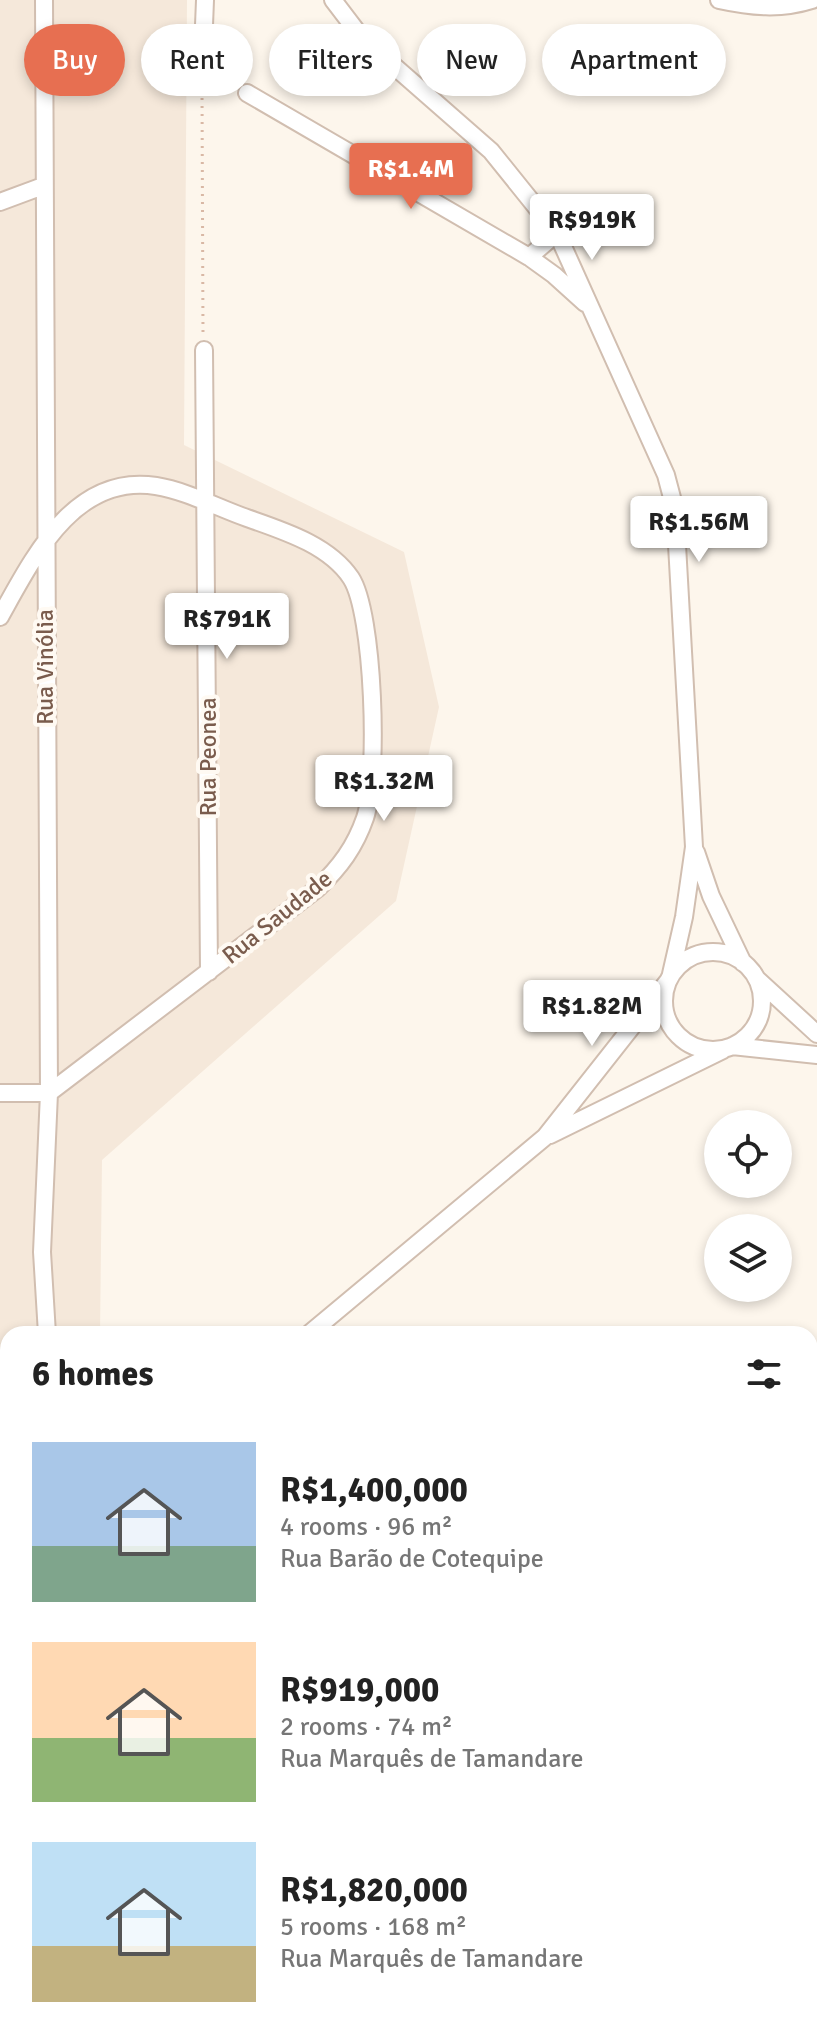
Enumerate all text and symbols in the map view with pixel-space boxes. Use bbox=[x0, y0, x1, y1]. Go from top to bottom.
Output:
chip: Buy bbox=[24, 24, 125, 96]
chip: Rent bbox=[141, 24, 253, 96]
chip: Filters bbox=[269, 24, 401, 96]
chip: New bbox=[417, 24, 526, 96]
chip: Apartment bbox=[542, 24, 726, 96]
pin: R$1.4M bbox=[346, 143, 476, 211]
text: R$1.4M bbox=[367, 153, 455, 185]
pin: R$919K bbox=[527, 194, 657, 262]
text: R$919K bbox=[548, 204, 636, 236]
pin: R$1.56M bbox=[625, 496, 773, 564]
text: R$1.56M bbox=[648, 506, 750, 538]
pin: R$791K bbox=[162, 593, 292, 661]
text: R$791K bbox=[183, 603, 271, 635]
street label: Rua Vinólia bbox=[30, 609, 60, 725]
street label: Rua Peonea bbox=[193, 697, 223, 817]
pin: R$1.32M bbox=[310, 755, 458, 823]
text: R$1.32M bbox=[333, 765, 435, 797]
street label: Rua Saudade bbox=[216, 864, 338, 970]
pin: R$1.82M bbox=[518, 980, 666, 1048]
text: R$1.82M bbox=[541, 990, 643, 1022]
map controls bbox=[704, 1110, 792, 1302]
button: locate bbox=[704, 1110, 792, 1198]
button: layers bbox=[704, 1214, 792, 1302]
icon: filters bbox=[742, 1352, 786, 1396]
text: 6 homes bbox=[32, 1353, 153, 1395]
text: R$1,400,000 bbox=[280, 1469, 468, 1511]
icon: home bbox=[96, 1474, 192, 1570]
text: 4 rooms · 96 m² bbox=[280, 1511, 453, 1543]
text: Rua Barão de Cotequipe bbox=[280, 1543, 544, 1575]
text: R$919,000 bbox=[280, 1669, 439, 1711]
icon: home bbox=[96, 1674, 192, 1770]
text: 2 rooms · 74 m² bbox=[280, 1711, 453, 1743]
text: Rua Marquês de Tamandare bbox=[280, 1743, 583, 1775]
text: R$1,820,000 bbox=[280, 1869, 468, 1911]
icon: home bbox=[96, 1874, 192, 1970]
text: 5 rooms · 168 m² bbox=[280, 1911, 467, 1943]
text: Rua Marquês de Tamandare bbox=[280, 1943, 583, 1975]

